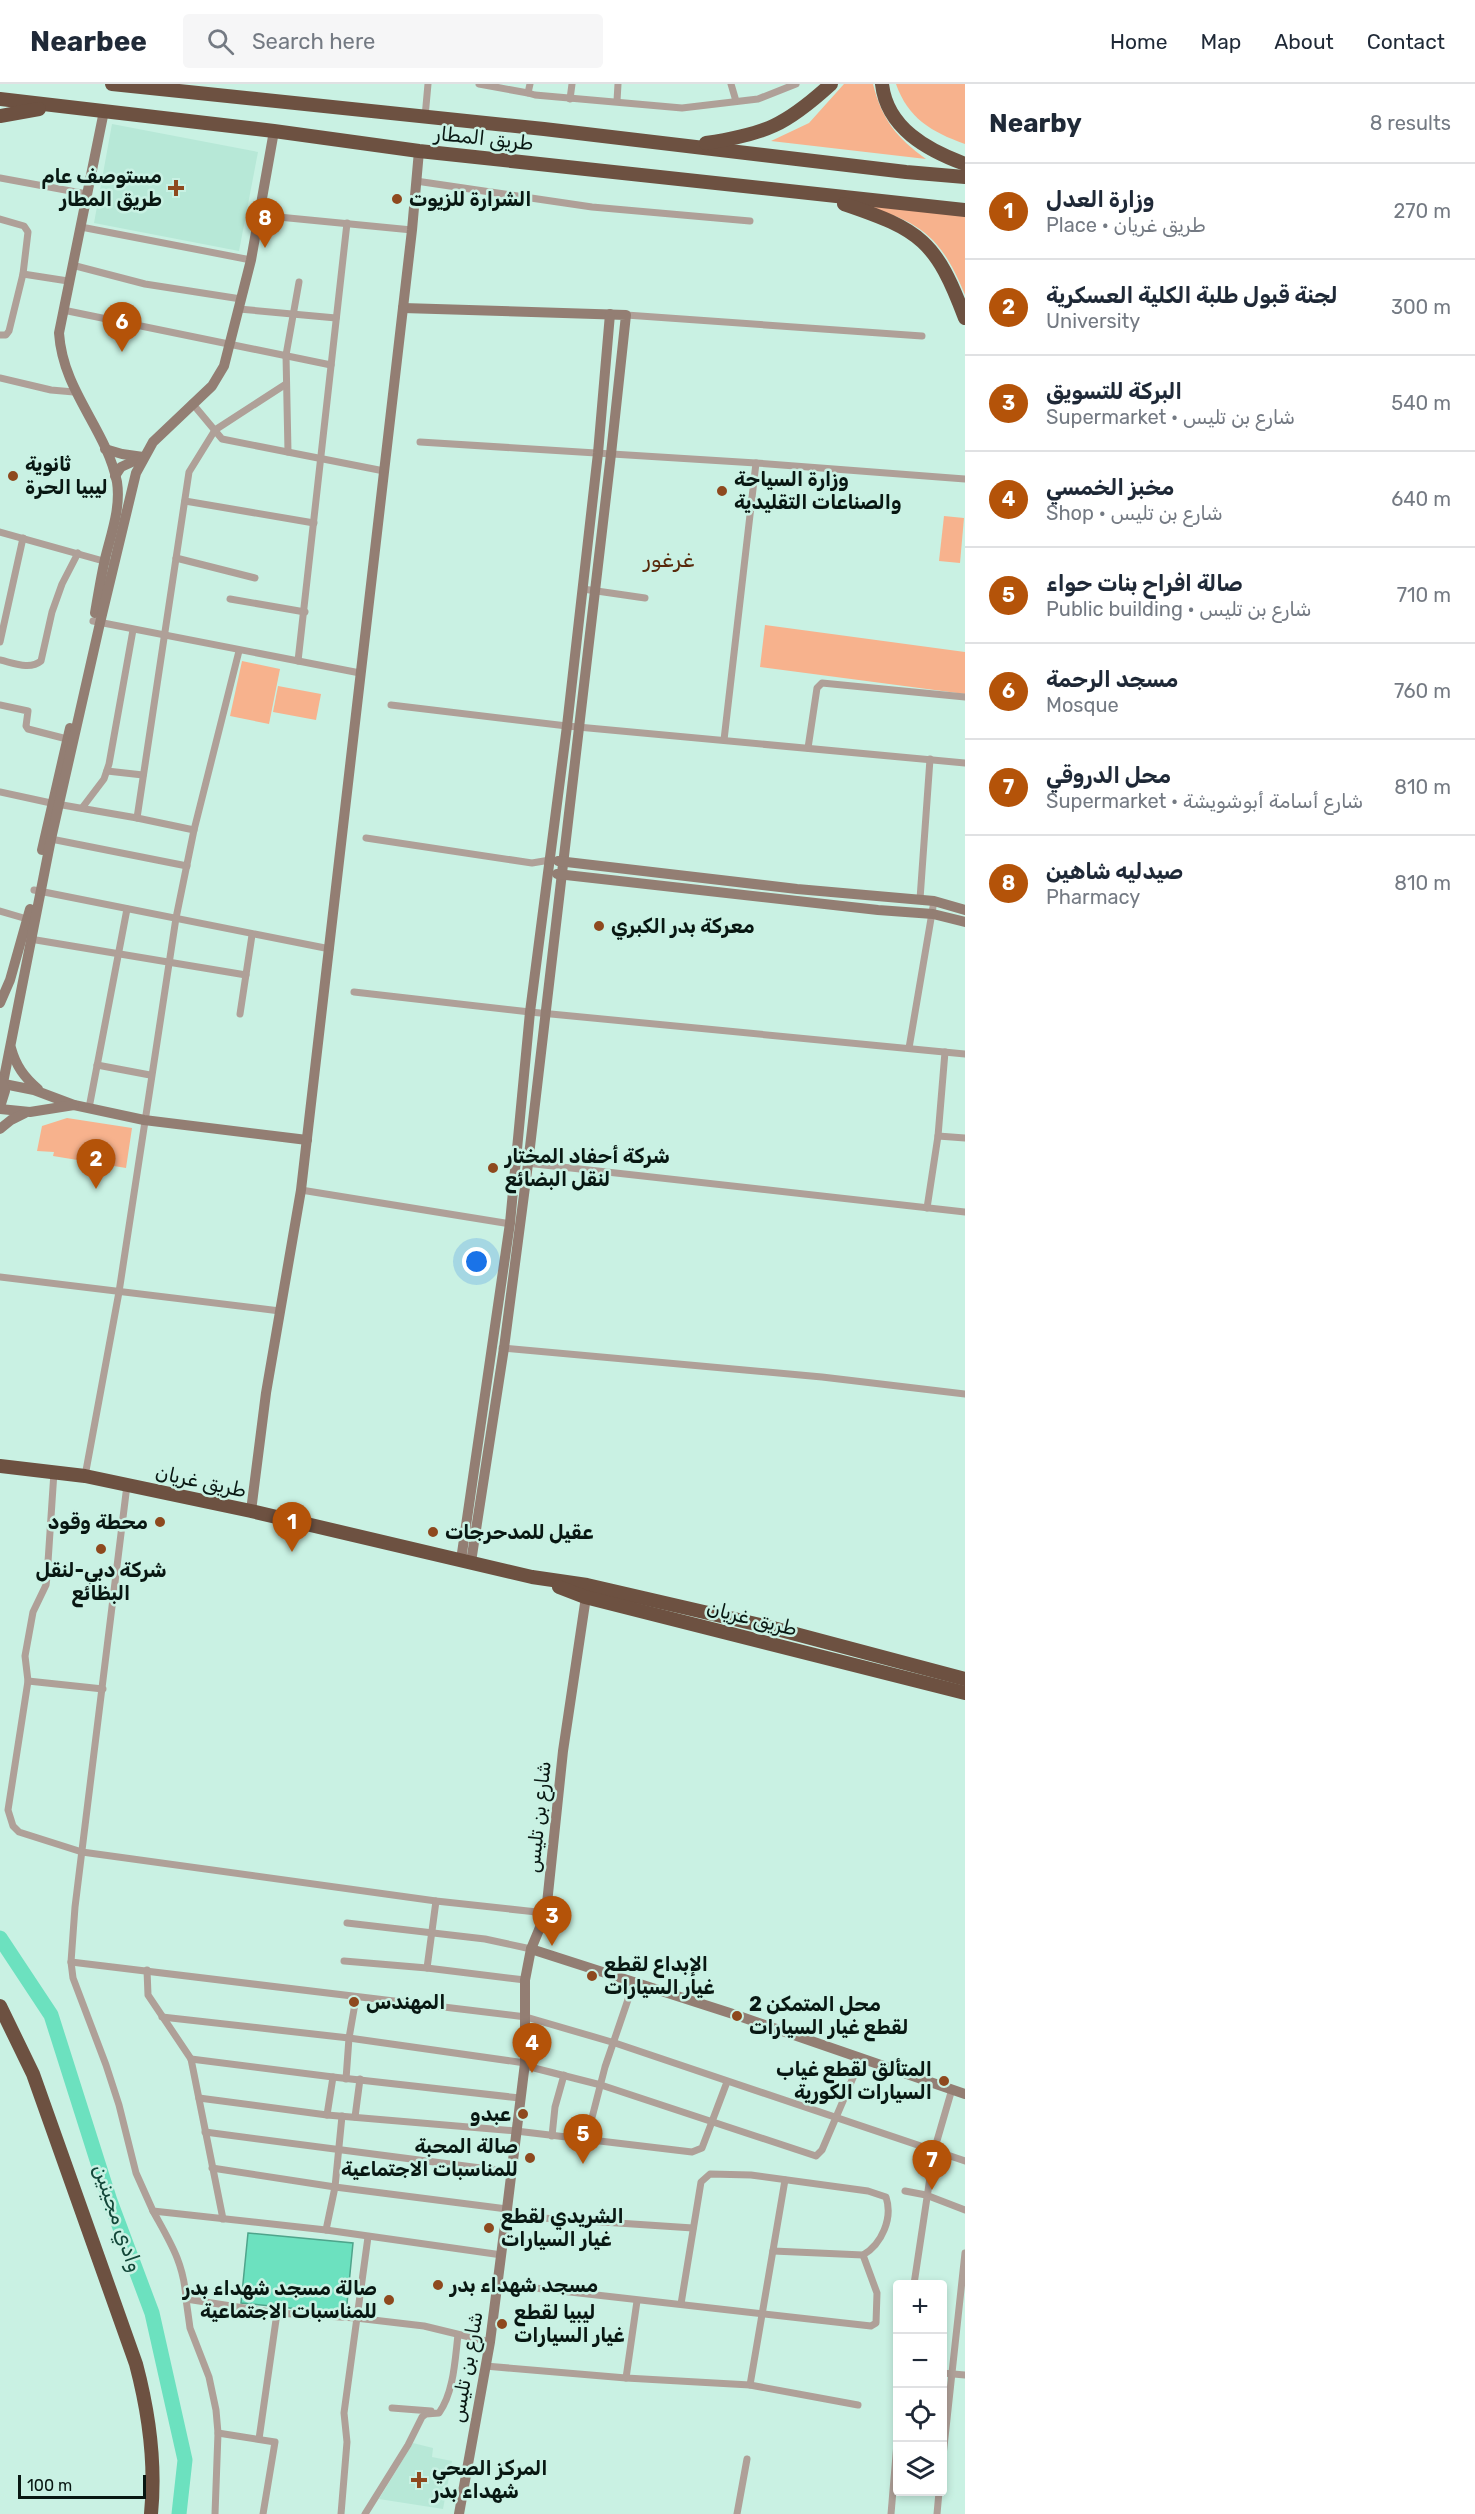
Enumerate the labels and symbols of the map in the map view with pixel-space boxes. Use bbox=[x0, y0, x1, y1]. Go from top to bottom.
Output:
street label: طريق المطار bbox=[432, 121, 535, 155]
place label: مستوصف عام طريق المطار bbox=[41, 164, 162, 211]
marker: مستوصف عام طريق المطار bbox=[167, 179, 185, 197]
place label: الشرارة للزيوت bbox=[409, 187, 531, 211]
marker: الشرارة للزيوت bbox=[390, 192, 404, 206]
pin: 8 bbox=[246, 198, 284, 248]
pin: 6 bbox=[102, 302, 142, 352]
place label: ثانوية ليبيا الحرة bbox=[25, 452, 108, 499]
place label: وزارة السياحة والصناعات التقليدية bbox=[734, 467, 902, 514]
marker: ثانوية ليبيا الحرة bbox=[6, 469, 20, 483]
marker: وزارة السياحة والصناعات التقليدية bbox=[715, 484, 729, 498]
district label: غرغور bbox=[642, 546, 695, 573]
place label: معركة بدر الكبري bbox=[611, 914, 755, 940]
marker: معركة بدر الكبري bbox=[592, 919, 606, 933]
pin: 2 bbox=[76, 1140, 116, 1189]
place label: شركة أحفاد المختار لنقل البضائع bbox=[504, 1144, 670, 1194]
marker: شركة أحفاد المختار لنقل البضائع bbox=[486, 1161, 500, 1175]
your location bbox=[462, 1247, 491, 1276]
street label: طريق غريان bbox=[153, 1460, 249, 1502]
pin: 1 bbox=[272, 1502, 312, 1552]
place label: محطة وقود bbox=[48, 1510, 148, 1534]
marker: محطة وقود bbox=[153, 1515, 167, 1529]
place label: عقيل للمدحرجات bbox=[445, 1520, 593, 1544]
marker: عقيل للمدحرجات bbox=[426, 1525, 440, 1539]
marker: شركة دبي-لنقل البظائع bbox=[94, 1542, 108, 1556]
place label: شركة دبي-لنقل البظائع bbox=[35, 1558, 167, 1608]
street label: طريق غريان bbox=[704, 1595, 800, 1641]
street label: شارع بن تليس bbox=[520, 1760, 558, 1874]
pin: 3 bbox=[532, 1896, 572, 1946]
place label: الإبداع لقطع غيار السيارات bbox=[604, 1952, 714, 1999]
marker: الإبداع لقطع غيار السيارات bbox=[585, 1969, 599, 1983]
place label: المهندس bbox=[366, 1990, 446, 2014]
place label: محل المتمكن 2 لقطع غيار السيارات bbox=[749, 1992, 908, 2042]
marker: المهندس bbox=[347, 1995, 361, 2009]
marker: محل المتمكن 2 لقطع غيار السيارات bbox=[730, 2009, 744, 2023]
pin: 4 bbox=[512, 2024, 552, 2073]
place label: المتألق لقطع غياب السيارات الكورية bbox=[776, 2057, 932, 2104]
marker: المتألق لقطع غياب السيارات الكورية bbox=[937, 2074, 951, 2088]
place label: عبدو bbox=[470, 2102, 511, 2126]
marker: عبدو bbox=[516, 2107, 530, 2121]
pin: 5 bbox=[564, 2114, 602, 2164]
place label: صالة المحبة للمناسبات الاجتماعية bbox=[341, 2134, 518, 2181]
pin: 7 bbox=[912, 2140, 952, 2190]
marker: صالة المحبة للمناسبات الاجتماعية bbox=[523, 2151, 537, 2165]
water label: وادي مجينين bbox=[86, 2161, 149, 2276]
place label: الشريدي لقطع غيار السيارات bbox=[501, 2204, 624, 2251]
marker: الشريدي لقطع غيار السيارات bbox=[482, 2221, 496, 2235]
place label: مسجد شهداء بدر bbox=[449, 2273, 598, 2297]
place label: صالة مسجد شهداء بدر للمناسبات الاجتماعية bbox=[182, 2276, 377, 2323]
marker: مسجد شهداء بدر bbox=[431, 2278, 445, 2292]
marker: صالة مسجد شهداء بدر للمناسبات الاجتماعية bbox=[382, 2293, 396, 2307]
place label: ليبيا لقطع غيار السيارات bbox=[514, 2300, 624, 2347]
street label: شارع بن تليس bbox=[444, 2310, 490, 2425]
marker: ليبيا لقطع غيار السيارات bbox=[495, 2317, 509, 2331]
place label: المركز الصحي شهداء بدر bbox=[431, 2456, 547, 2503]
marker: المركز الصحي شهداء بدر bbox=[410, 2471, 428, 2489]
scale bar bbox=[18, 2472, 146, 2500]

